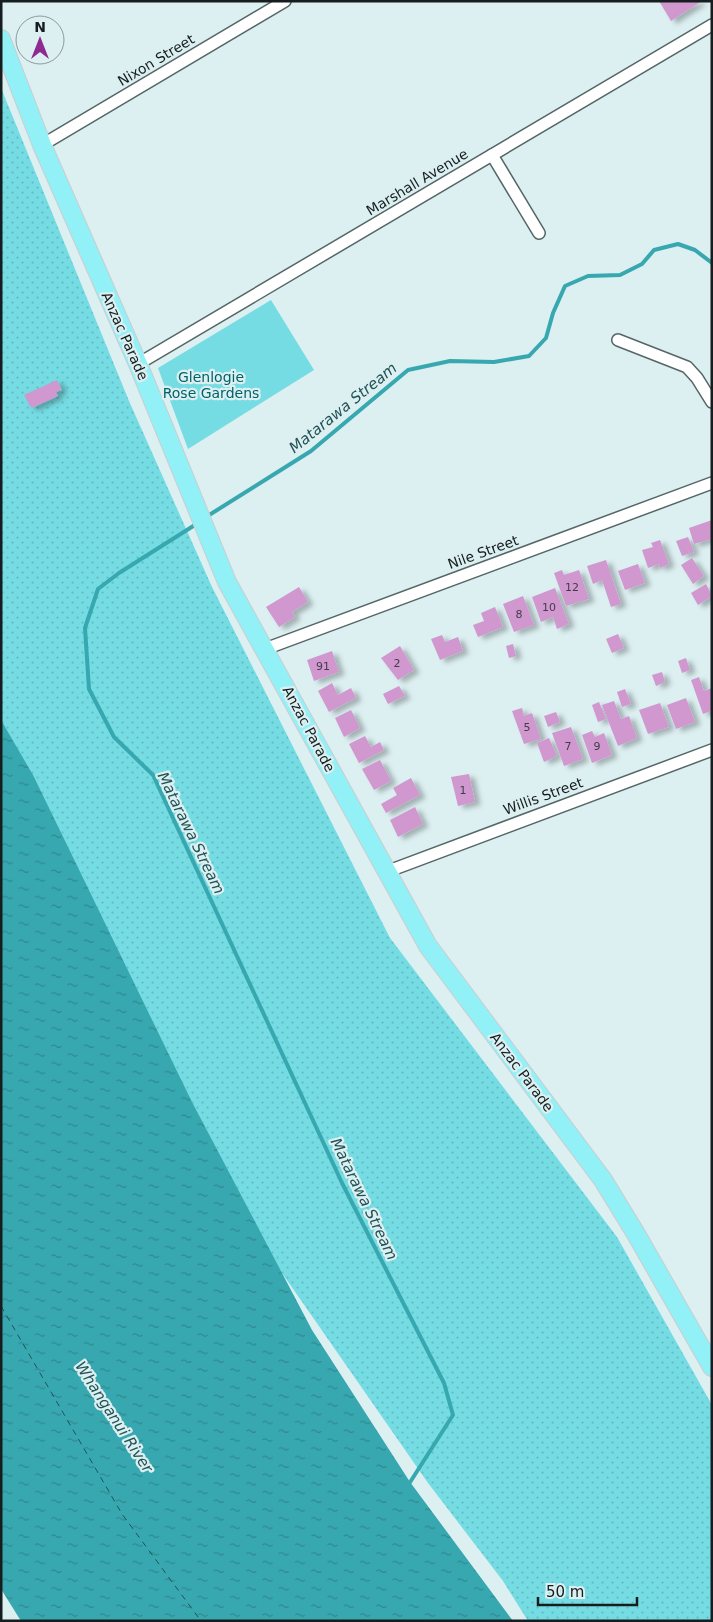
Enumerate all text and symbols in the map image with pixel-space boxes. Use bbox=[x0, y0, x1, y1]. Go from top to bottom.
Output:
north arrow bbox=[15, 15, 65, 65]
text: N bbox=[34, 19, 46, 35]
street label: Nixon Street bbox=[115, 31, 198, 89]
street label: Marshall Avenue bbox=[363, 145, 471, 219]
street label: Anzac Parade bbox=[98, 289, 152, 383]
water label: Matarawa Stream bbox=[285, 359, 401, 457]
park label: Glenlogie Rose Gardens bbox=[163, 369, 259, 401]
street label: Nile Street bbox=[446, 532, 521, 572]
house number: 12 bbox=[565, 581, 579, 594]
house number: 10 bbox=[542, 601, 556, 614]
house number: 8 bbox=[516, 608, 523, 621]
house number: 2 bbox=[394, 657, 401, 670]
house number: 91 bbox=[316, 660, 330, 673]
street label: Anzac Parade bbox=[280, 683, 338, 775]
house number: 5 bbox=[524, 721, 531, 734]
house number: 7 bbox=[565, 740, 572, 753]
house number: 9 bbox=[594, 740, 601, 753]
water label: Matarawa Stream bbox=[154, 769, 228, 897]
street label: Willis Street bbox=[501, 774, 585, 818]
house number: 1 bbox=[460, 784, 467, 797]
street label: Anzac Parade bbox=[487, 1029, 557, 1115]
water label: Matarawa Stream bbox=[327, 1135, 401, 1263]
water label: Whanganui River bbox=[71, 1358, 157, 1477]
scale bar bbox=[538, 1574, 637, 1606]
text: 50 m bbox=[546, 1583, 584, 1601]

